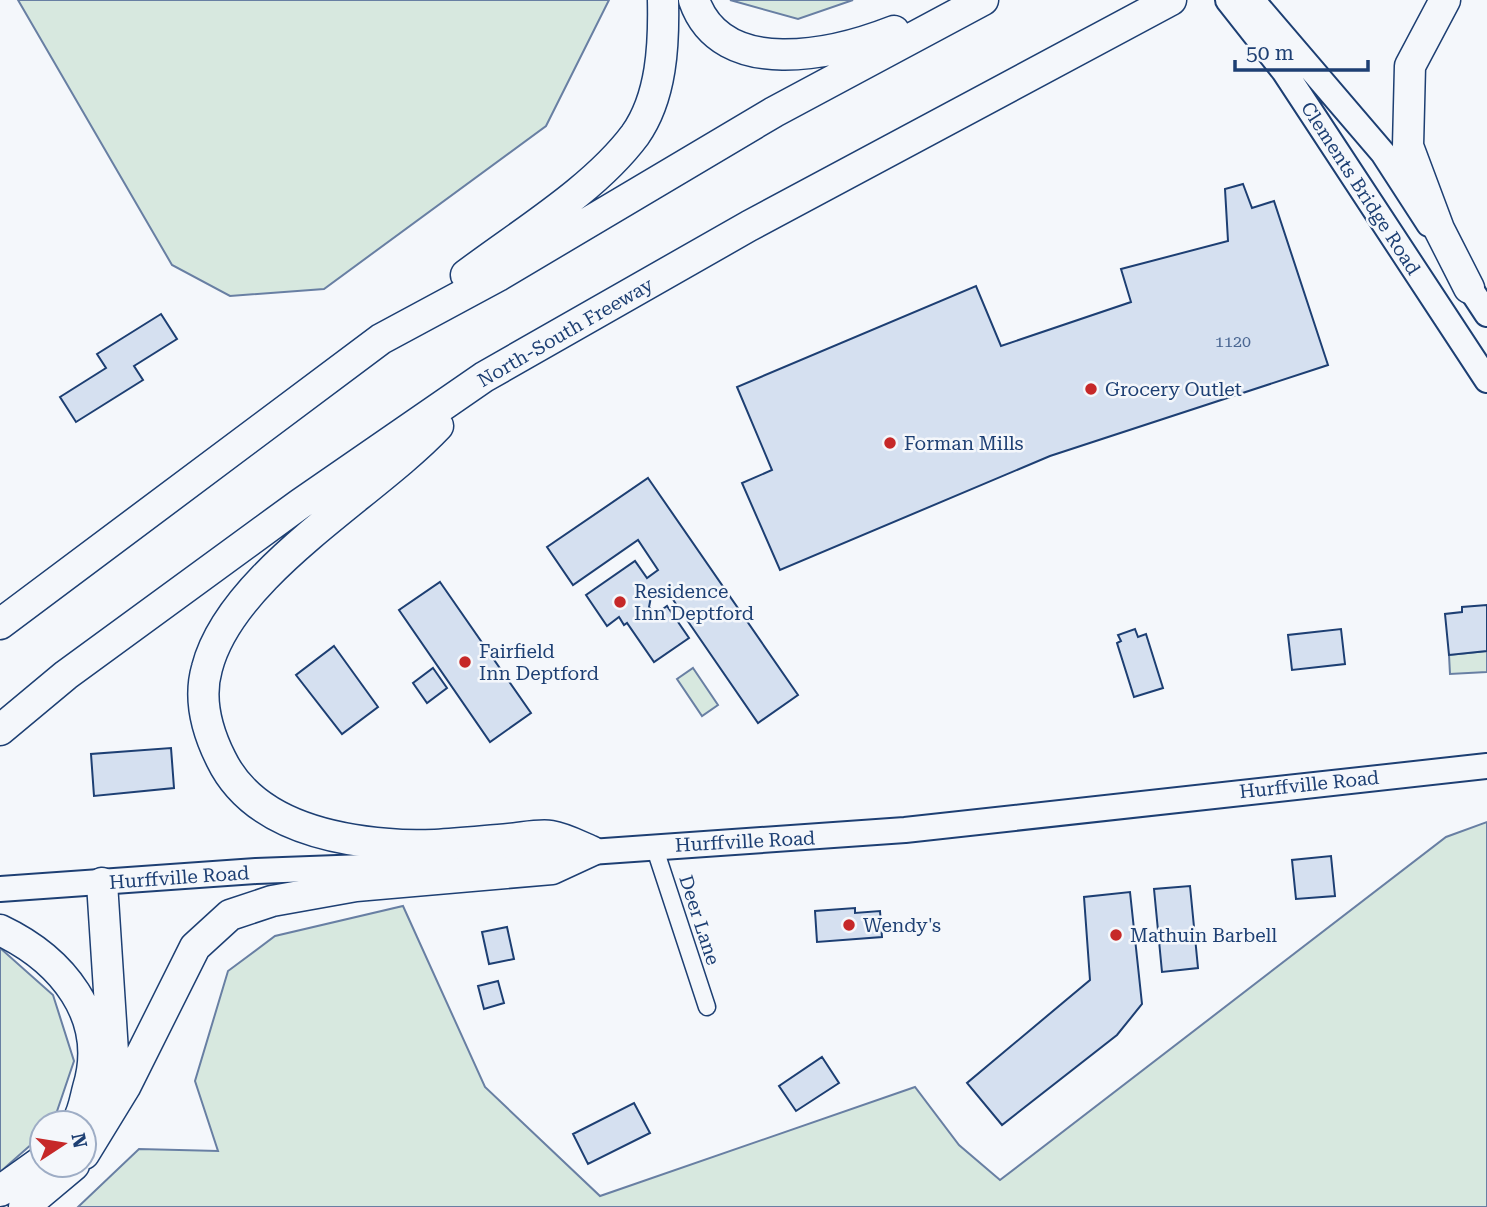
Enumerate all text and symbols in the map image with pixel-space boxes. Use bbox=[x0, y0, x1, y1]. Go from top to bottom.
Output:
scale bar bbox=[1235, 28, 1368, 72]
text: 50 m bbox=[1246, 41, 1294, 65]
street label: Clements Bridge Road bbox=[1296, 97, 1425, 279]
street label: North-South Freeway bbox=[474, 272, 658, 392]
house number: 1120 bbox=[1215, 332, 1251, 351]
place label: Grocery Outlet bbox=[1105, 378, 1242, 401]
marker: Grocery Outlet bbox=[1083, 381, 1099, 397]
place label: Forman Mills bbox=[904, 432, 1024, 455]
marker: Forman Mills bbox=[882, 435, 898, 451]
place label: Residence Inn Deptford bbox=[634, 580, 754, 625]
marker: Residence Inn Deptford bbox=[612, 594, 628, 610]
place label: Fairfield Inn Deptford bbox=[479, 640, 599, 685]
marker: Fairfield Inn Deptford bbox=[457, 654, 473, 670]
street label: Hurffville Road bbox=[1238, 766, 1380, 803]
street label: Hurffville Road bbox=[674, 826, 816, 857]
street label: Hurffville Road bbox=[108, 861, 250, 894]
street label: Deer Lane bbox=[674, 872, 725, 968]
place label: Wendy's bbox=[863, 914, 941, 937]
marker: Wendy's bbox=[841, 917, 857, 933]
place label: Mathuin Barbell bbox=[1130, 924, 1277, 947]
marker: Mathuin Barbell bbox=[1108, 927, 1124, 943]
north arrow bbox=[28, 1109, 98, 1179]
text: N bbox=[66, 1131, 92, 1150]

